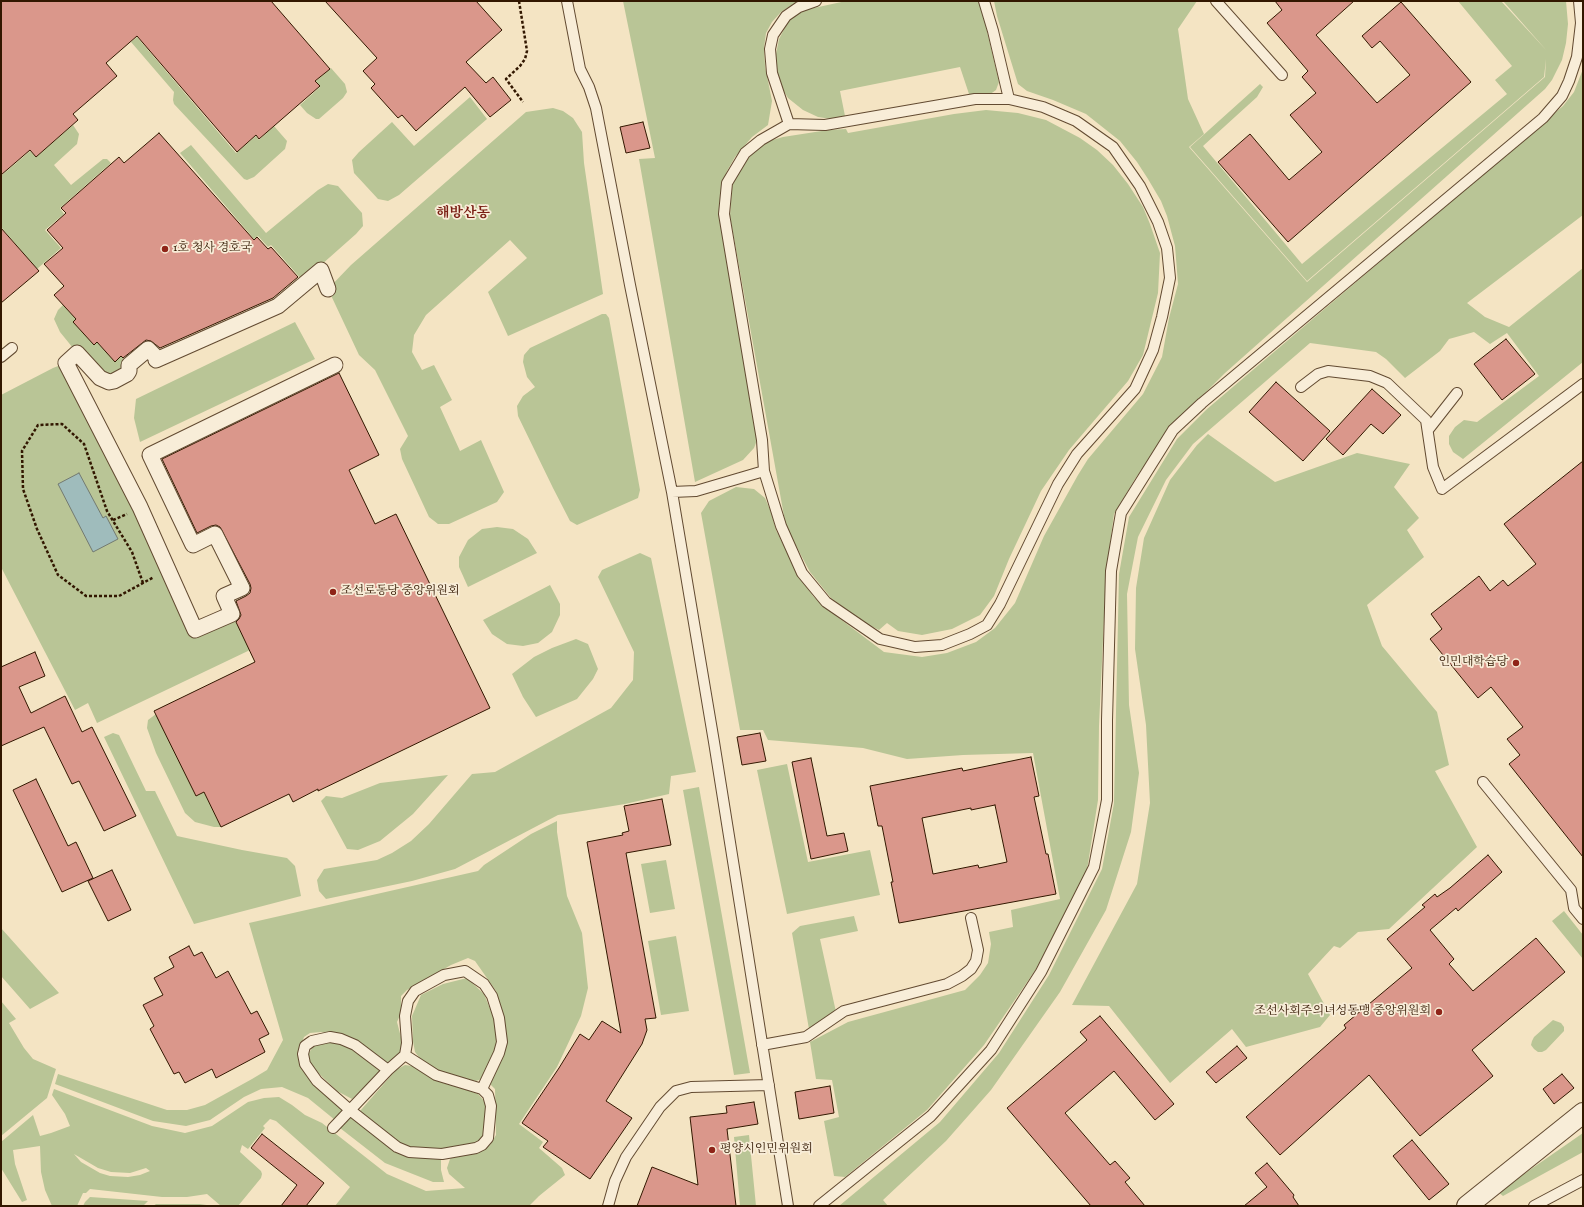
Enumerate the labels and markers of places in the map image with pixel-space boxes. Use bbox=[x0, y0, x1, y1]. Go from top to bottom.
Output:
place label: 1호 청사 경호국 bbox=[173, 242, 252, 256]
marker: 1호 청사 경호국 bbox=[160, 244, 170, 254]
place label: 조선로동당 중앙위원회 bbox=[341, 585, 460, 599]
marker: 조선로동당 중앙위원회 bbox=[328, 587, 338, 597]
place label: 인민대학습당 bbox=[1438, 656, 1508, 670]
marker: 인민대학습당 bbox=[1511, 658, 1521, 668]
place label: 조선사회주의녀성동맹 중앙위원회 bbox=[1255, 1005, 1431, 1019]
marker: 조선사회주의녀성동맹 중앙위원회 bbox=[1434, 1007, 1444, 1017]
place label: 평양시인민위원회 bbox=[720, 1143, 813, 1157]
marker: 평양시인민위원회 bbox=[707, 1145, 717, 1155]

